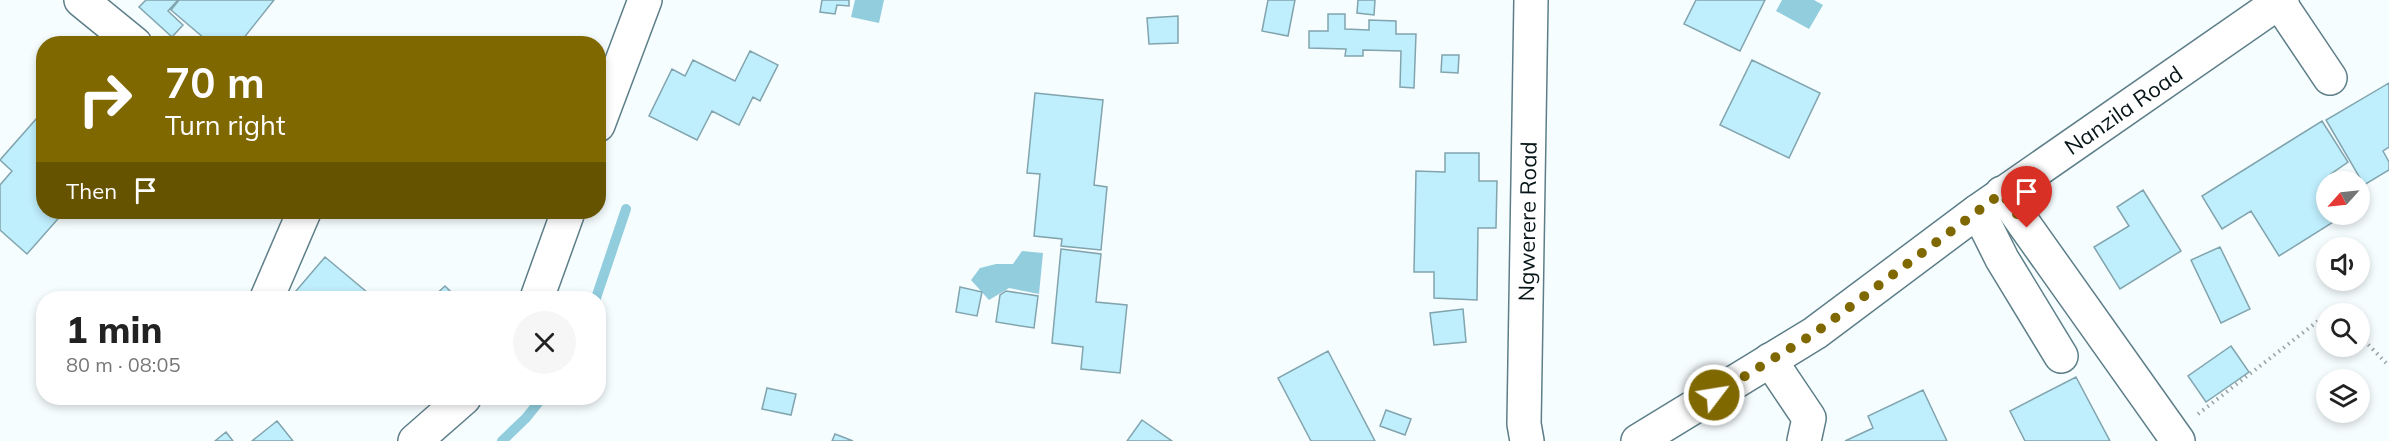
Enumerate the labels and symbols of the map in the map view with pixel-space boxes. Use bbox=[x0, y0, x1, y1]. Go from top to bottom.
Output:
street label: Nanzila Road bbox=[2059, 59, 2188, 161]
street label: Ngwerere Road bbox=[1512, 141, 1543, 302]
pin bbox=[2001, 166, 2052, 228]
north arrow bbox=[2316, 171, 2370, 225]
position arrow bbox=[1682, 363, 1746, 427]

